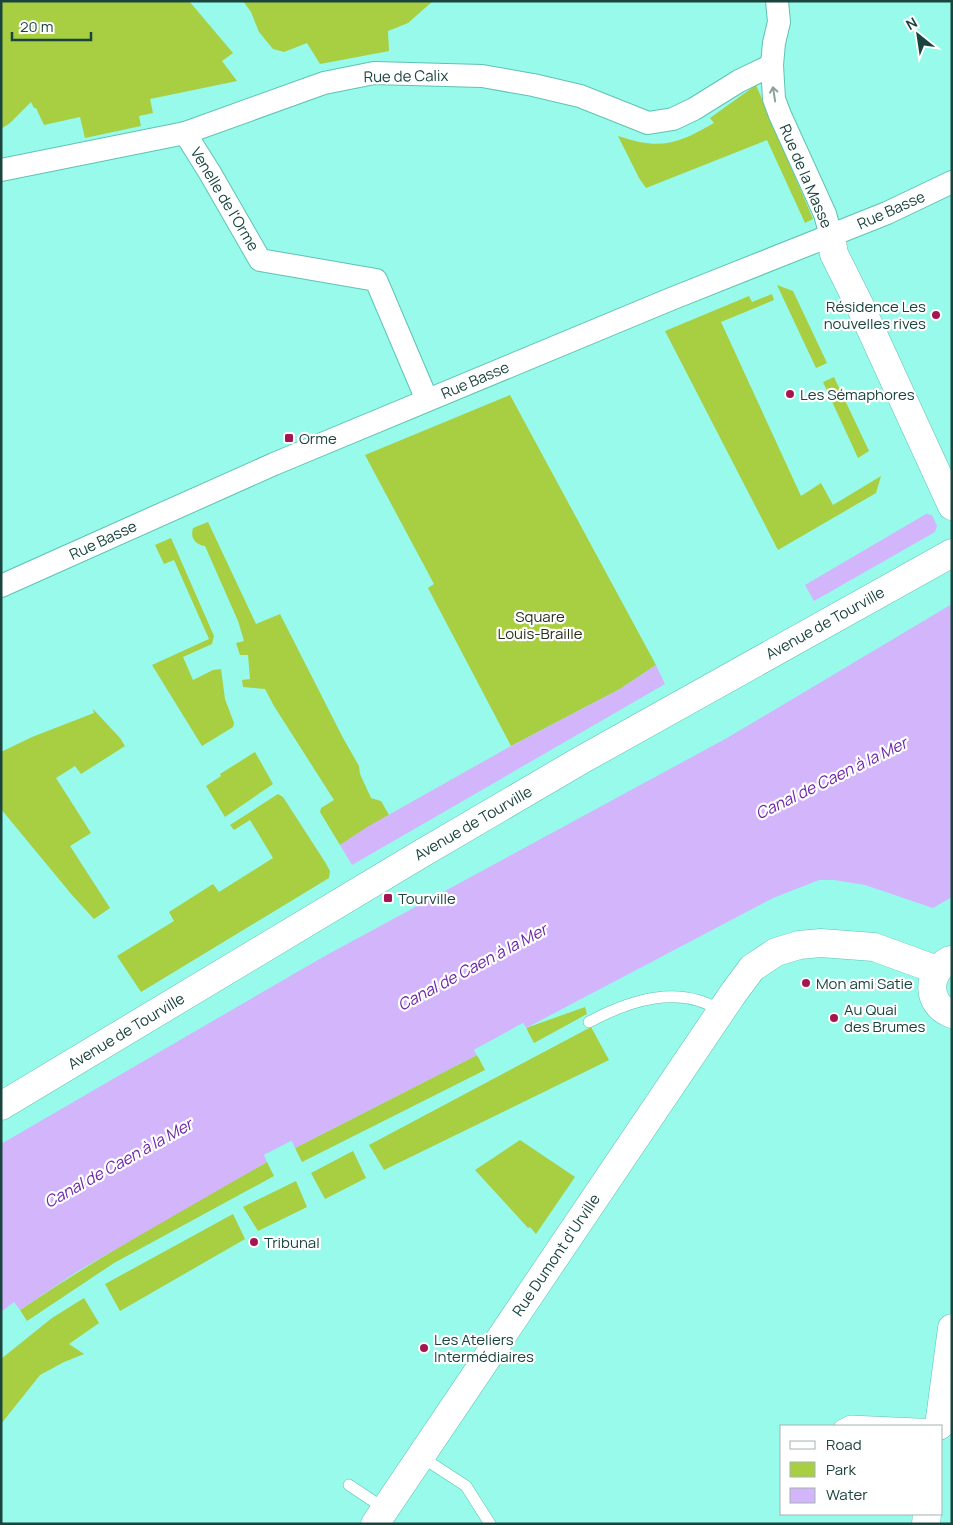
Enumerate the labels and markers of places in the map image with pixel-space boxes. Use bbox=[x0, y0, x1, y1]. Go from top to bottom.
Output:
place label: Résidence Les nouvelles rives bbox=[824, 296, 926, 334]
marker: Résidence Les nouvelles rives bbox=[930, 309, 942, 321]
place label: Les Sémaphores bbox=[800, 384, 915, 405]
marker: Les Sémaphores bbox=[784, 388, 796, 400]
place label: Orme bbox=[299, 428, 337, 449]
marker: Orme bbox=[283, 432, 295, 444]
place label: Tourville bbox=[398, 888, 456, 909]
marker: Tourville bbox=[382, 892, 394, 904]
place label: Mon ami Satie bbox=[816, 973, 913, 994]
marker: Mon ami Satie bbox=[800, 977, 812, 989]
place label: Au Quai des Brumes bbox=[844, 999, 925, 1037]
marker: Au Quai des Brumes bbox=[828, 1012, 840, 1024]
place label: Tribunal bbox=[264, 1232, 320, 1253]
marker: Tribunal bbox=[248, 1236, 260, 1248]
place label: Les Ateliers Intermédiaires bbox=[434, 1329, 534, 1367]
marker: Les Ateliers Intermédiaires bbox=[418, 1342, 430, 1354]

